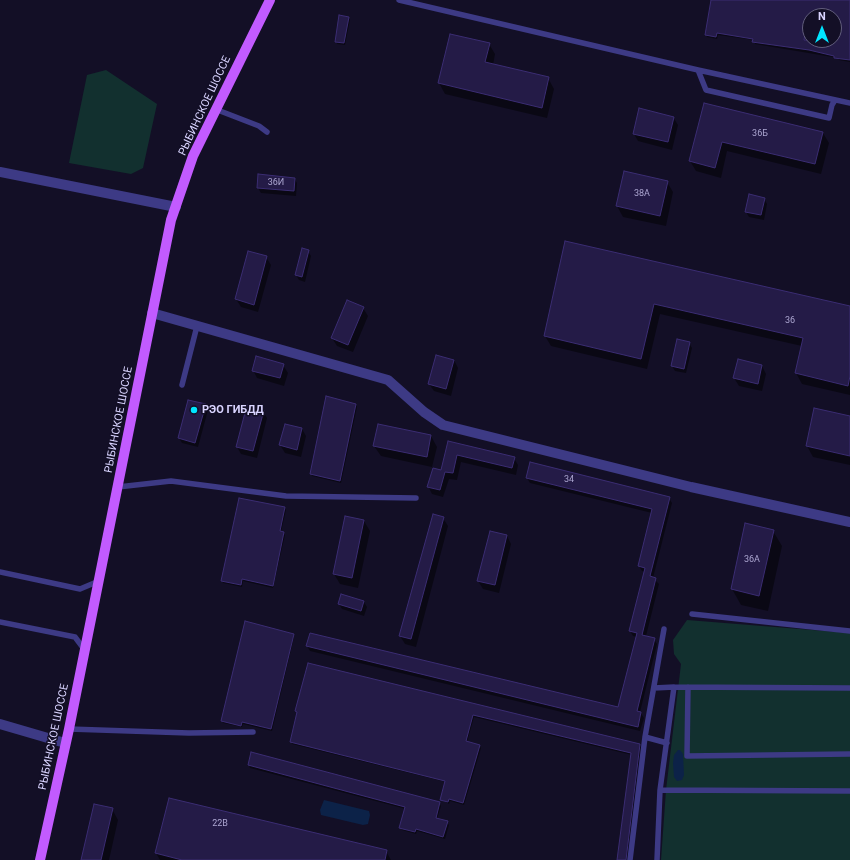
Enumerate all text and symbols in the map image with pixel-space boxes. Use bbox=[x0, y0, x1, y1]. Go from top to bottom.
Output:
north arrow bbox=[802, 8, 842, 48]
text: N bbox=[818, 10, 826, 23]
street label: РЫБИНСКОЕ ШОССЕ bbox=[176, 54, 234, 158]
house number: 36Б bbox=[752, 129, 768, 139]
house number: 36И bbox=[268, 178, 284, 188]
house number: 38А bbox=[634, 189, 650, 199]
house number: 36 bbox=[785, 316, 795, 326]
street label: РЫБИНСКОЕ ШОССЕ bbox=[102, 366, 136, 474]
place label: РЭО ГИБДД bbox=[202, 403, 264, 417]
marker: РЭО ГИБДД bbox=[189, 405, 199, 415]
house number: 34 bbox=[564, 475, 574, 485]
house number: 36А bbox=[744, 555, 760, 565]
street label: РЫБИНСКОЕ ШОССЕ bbox=[36, 683, 72, 791]
house number: 22В bbox=[212, 819, 228, 829]

